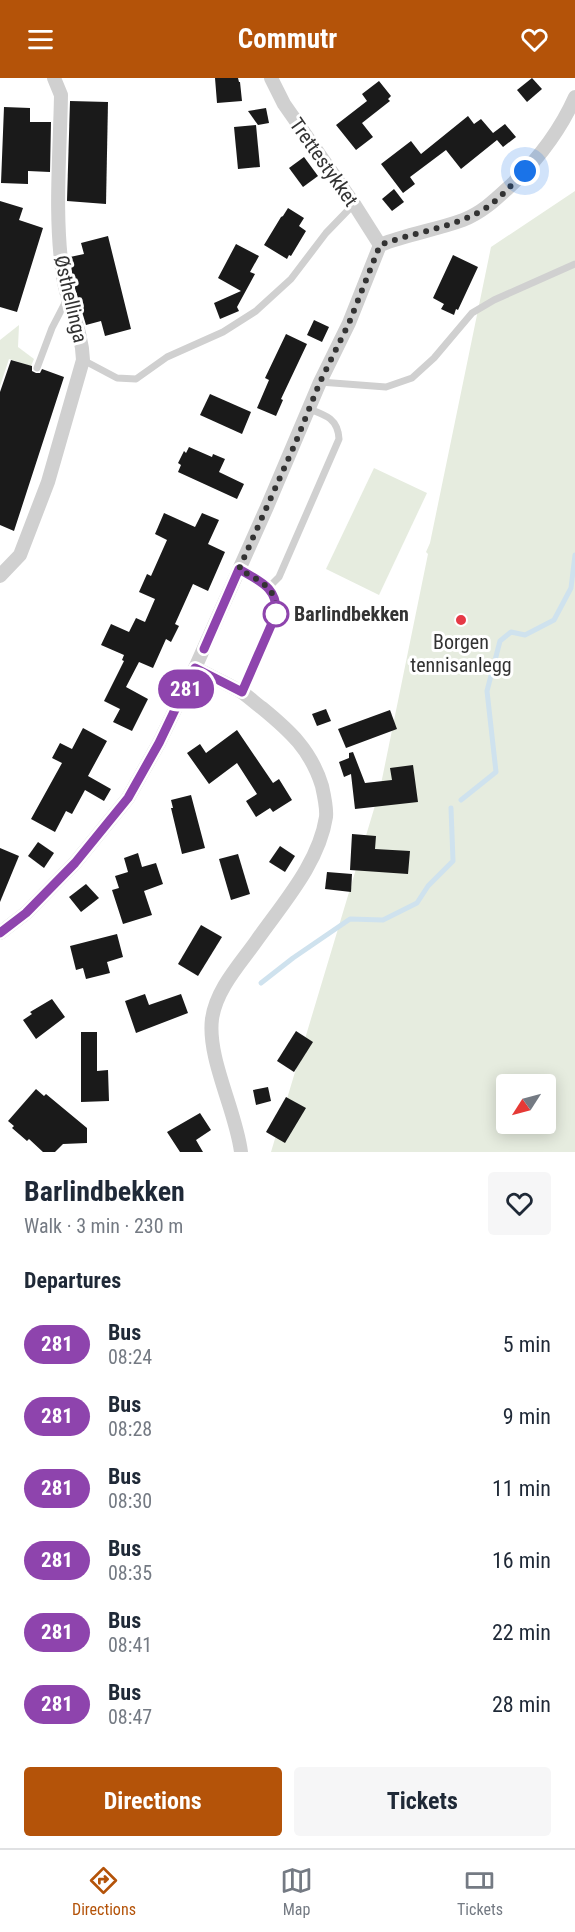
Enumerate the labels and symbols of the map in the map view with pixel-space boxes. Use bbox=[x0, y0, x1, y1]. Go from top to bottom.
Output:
street label: Trettestykket bbox=[285, 113, 363, 211]
your location bbox=[510, 156, 540, 186]
street label: Østhellinga bbox=[49, 253, 93, 345]
marker: Barlindbekken bbox=[263, 601, 289, 627]
place label: Barlindbekken bbox=[294, 602, 409, 626]
marker: Borgen tennisanlegg bbox=[454, 613, 468, 627]
place label: Borgen tennisanlegg bbox=[410, 630, 512, 677]
line badge: 281 bbox=[152, 670, 220, 708]
north arrow bbox=[496, 1074, 556, 1134]

